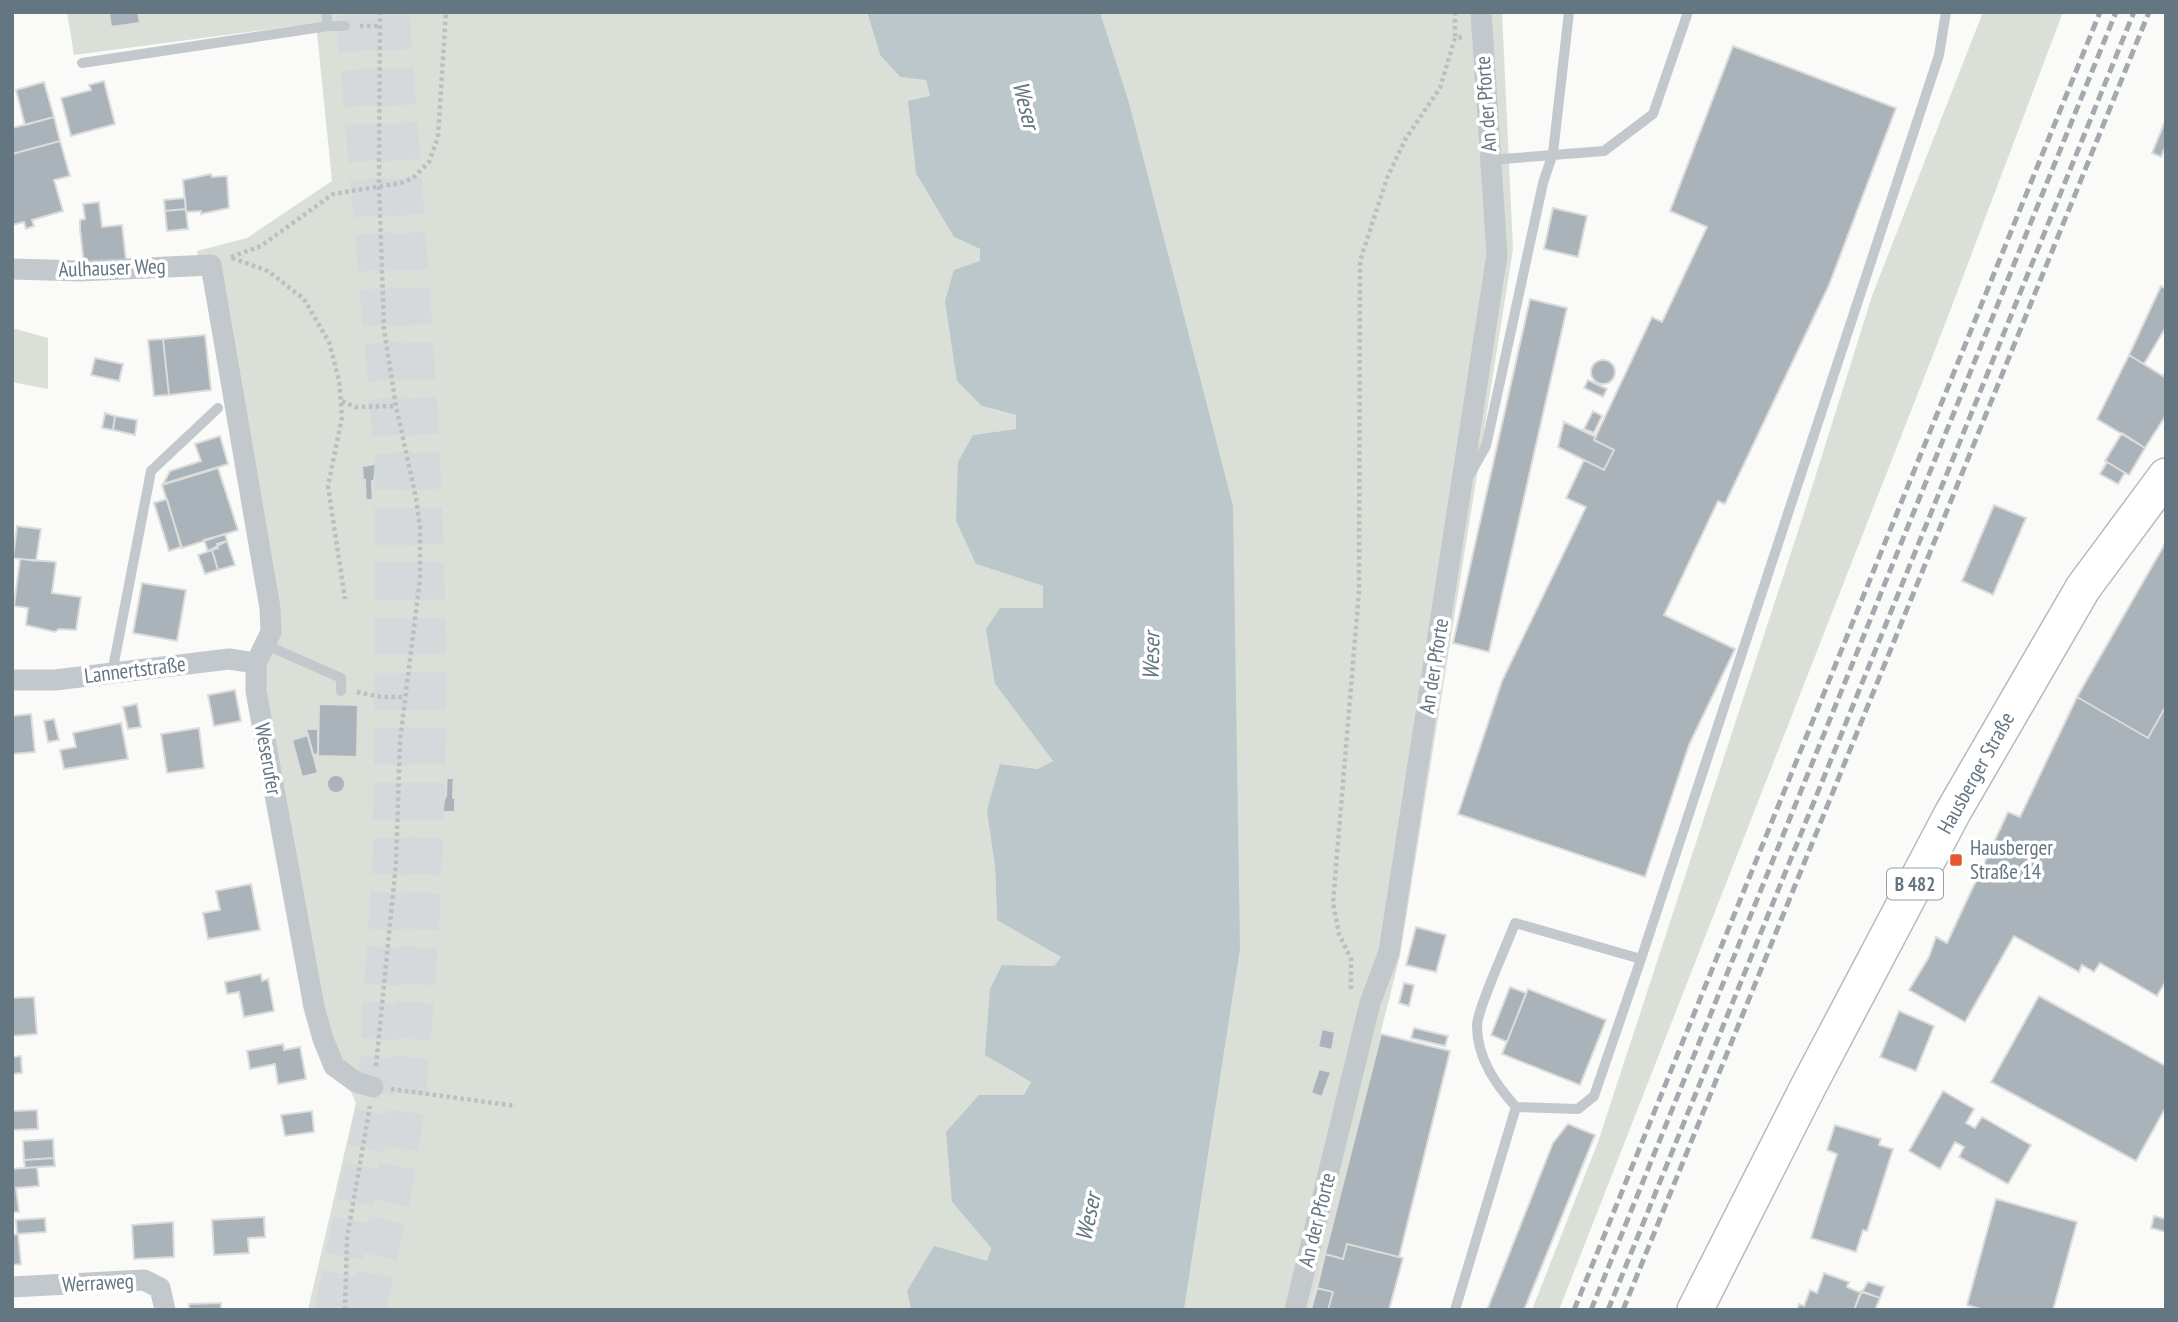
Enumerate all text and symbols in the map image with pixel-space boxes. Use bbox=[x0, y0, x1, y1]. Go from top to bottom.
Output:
street label: An der Pforte bbox=[1469, 55, 1502, 153]
water label: Weser bbox=[1007, 78, 1047, 135]
street label: Aulhauser Weg bbox=[58, 252, 166, 283]
street label: An der Pforte bbox=[1413, 616, 1454, 715]
water label: Weser bbox=[1136, 628, 1165, 680]
street label: Lannertstraße bbox=[83, 650, 187, 689]
street label: Hausberger Straße bbox=[1931, 707, 2020, 838]
street label: Weserufer bbox=[249, 721, 288, 797]
place label: Hausberger Straße 14 bbox=[1970, 834, 2053, 885]
marker: Hausberger Straße 14 bbox=[1948, 852, 1964, 868]
road number: B 482 bbox=[1887, 869, 1943, 900]
street label: An der Pforte bbox=[1292, 1170, 1341, 1270]
water label: Weser bbox=[1068, 1187, 1107, 1243]
street label: Werraweg bbox=[61, 1267, 134, 1298]

